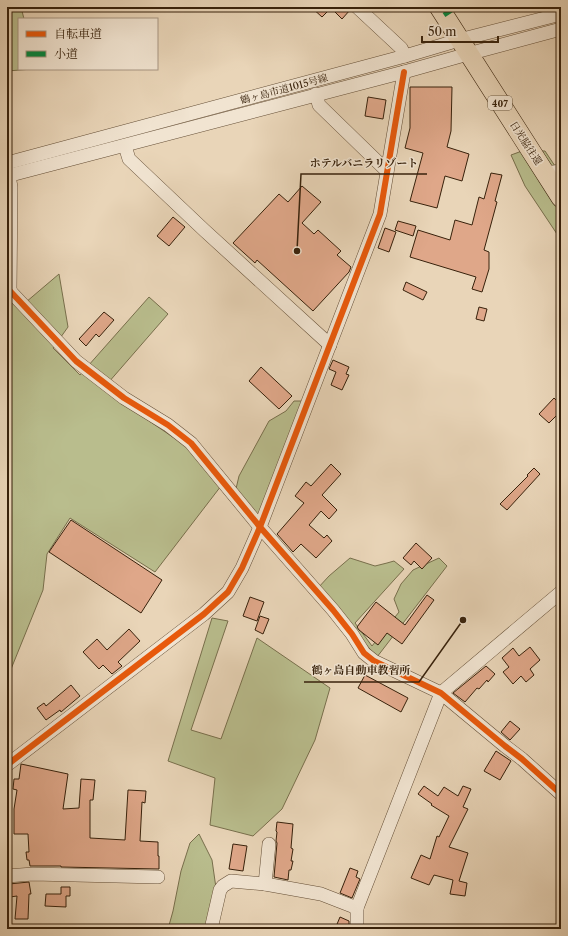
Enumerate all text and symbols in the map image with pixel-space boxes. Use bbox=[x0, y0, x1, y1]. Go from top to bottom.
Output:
legend bbox=[18, 18, 158, 70]
scale bar bbox=[422, 18, 498, 44]
text: 50 m bbox=[428, 24, 457, 39]
text: 自転車道 bbox=[54, 26, 102, 41]
text: 小道 bbox=[54, 46, 78, 61]
street label: 鶴ヶ島市道1015号線 bbox=[239, 71, 329, 107]
road number: 407 bbox=[488, 96, 512, 110]
street label: 日光脇往還 bbox=[507, 118, 545, 168]
callout: ホテルバニラリゾート bbox=[301, 151, 427, 174]
text: ホテルバニラリゾート bbox=[310, 156, 418, 170]
callout: 鶴ヶ島自動車教習所 bbox=[304, 659, 419, 682]
text: 鶴ヶ島自動車教習所 bbox=[312, 663, 411, 677]

